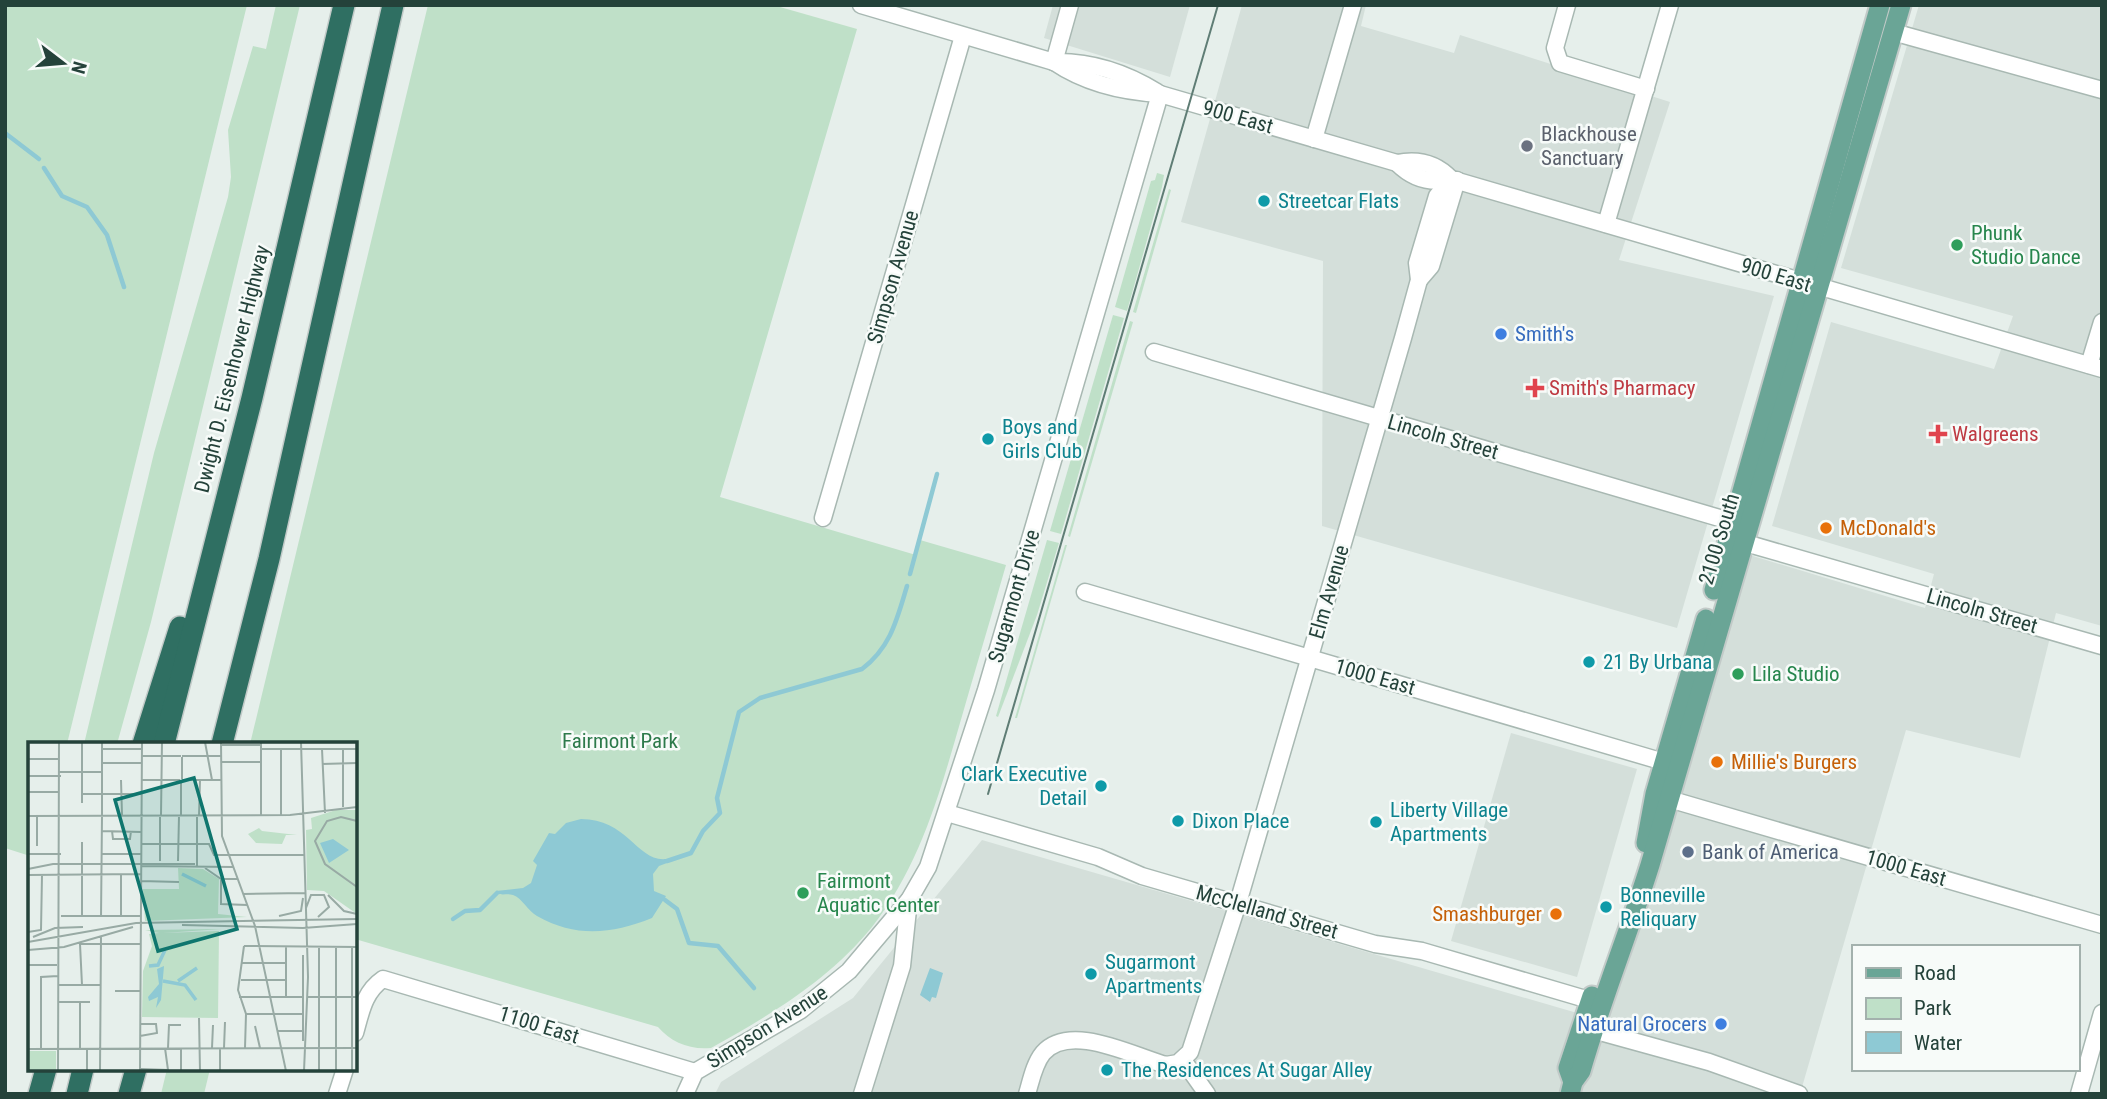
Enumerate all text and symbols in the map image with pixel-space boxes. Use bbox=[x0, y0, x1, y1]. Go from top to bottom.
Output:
north arrow bbox=[28, 28, 98, 98]
text: N bbox=[66, 59, 92, 76]
street label: 900 East bbox=[1200, 96, 1276, 138]
place label: Blackhouse Sanctuary bbox=[1541, 122, 1637, 170]
marker: Blackhouse Sanctuary bbox=[1519, 138, 1535, 154]
place label: Streetcar Flats bbox=[1278, 189, 1399, 213]
marker: Streetcar Flats bbox=[1256, 193, 1272, 209]
street label: Simpson Avenue bbox=[863, 207, 924, 346]
place label: Phunk Studio Dance bbox=[1971, 221, 2081, 269]
marker: Phunk Studio Dance bbox=[1949, 237, 1965, 253]
street label: Dwight D. Eisenhower Highway bbox=[190, 243, 274, 495]
street label: 900 East bbox=[1738, 253, 1814, 297]
place label: Smith's bbox=[1515, 322, 1574, 346]
marker: Smith's bbox=[1493, 326, 1509, 342]
place label: Smith's Pharmacy bbox=[1549, 376, 1696, 400]
marker: Smith's Pharmacy bbox=[1527, 380, 1543, 396]
street label: Lincoln Street bbox=[1385, 410, 1501, 464]
place label: Boys and Girls Club bbox=[1002, 415, 1082, 463]
place label: Walgreens bbox=[1952, 422, 2039, 446]
marker: Walgreens bbox=[1930, 426, 1946, 442]
marker: Boys and Girls Club bbox=[980, 431, 996, 447]
street label: 2100 South bbox=[1694, 490, 1744, 588]
place label: McDonald's bbox=[1840, 516, 1936, 540]
marker: McDonald's bbox=[1818, 520, 1834, 536]
street label: Sugarmont Drive bbox=[984, 527, 1045, 665]
street label: Elm Avenue bbox=[1304, 542, 1354, 642]
street label: Lincoln Street bbox=[1924, 584, 2040, 638]
place label: 21 By Urbana bbox=[1603, 650, 1712, 674]
street label: 1000 East bbox=[1332, 654, 1418, 700]
marker: 21 By Urbana bbox=[1581, 654, 1597, 670]
place label: Lila Studio bbox=[1752, 662, 1840, 686]
marker: Lila Studio bbox=[1730, 666, 1746, 682]
park label: Fairmont Park bbox=[562, 729, 679, 753]
inset map bbox=[28, 742, 357, 1071]
place label: Millie's Burgers bbox=[1731, 750, 1857, 774]
marker: Millie's Burgers bbox=[1709, 754, 1725, 770]
place label: Clark Executive Detail bbox=[961, 762, 1087, 810]
marker: Clark Executive Detail bbox=[1093, 778, 1109, 794]
place label: Liberty Village Apartments bbox=[1390, 798, 1508, 846]
place label: Dixon Place bbox=[1192, 809, 1290, 833]
marker: Dixon Place bbox=[1170, 813, 1186, 829]
marker: Liberty Village Apartments bbox=[1368, 814, 1384, 830]
place label: Bank of America bbox=[1702, 840, 1839, 864]
marker: Bank of America bbox=[1680, 844, 1696, 860]
street label: 1000 East bbox=[1863, 845, 1949, 891]
place label: Fairmont Aquatic Center bbox=[817, 869, 940, 917]
street label: McClelland Street bbox=[1193, 880, 1341, 944]
place label: Bonneville Reliquary bbox=[1620, 883, 1705, 931]
marker: Fairmont Aquatic Center bbox=[795, 885, 811, 901]
marker: Bonneville Reliquary bbox=[1598, 899, 1614, 915]
place label: Smashburger bbox=[1432, 902, 1542, 926]
marker: Smashburger bbox=[1548, 906, 1564, 922]
legend bbox=[1852, 945, 2079, 1071]
place label: Sugarmont Apartments bbox=[1105, 950, 1202, 998]
text: Road bbox=[1914, 961, 1956, 985]
marker: Sugarmont Apartments bbox=[1083, 966, 1099, 982]
street label: Simpson Avenue bbox=[702, 980, 832, 1074]
text: Park bbox=[1914, 996, 1952, 1020]
street label: 1100 East bbox=[496, 1001, 582, 1049]
place label: Natural Grocers bbox=[1577, 1012, 1707, 1036]
marker: Natural Grocers bbox=[1713, 1016, 1729, 1032]
text: Water bbox=[1914, 1031, 1962, 1055]
place label: The Residences At Sugar Alley bbox=[1121, 1058, 1373, 1082]
marker: The Residences At Sugar Alley bbox=[1099, 1062, 1115, 1078]

